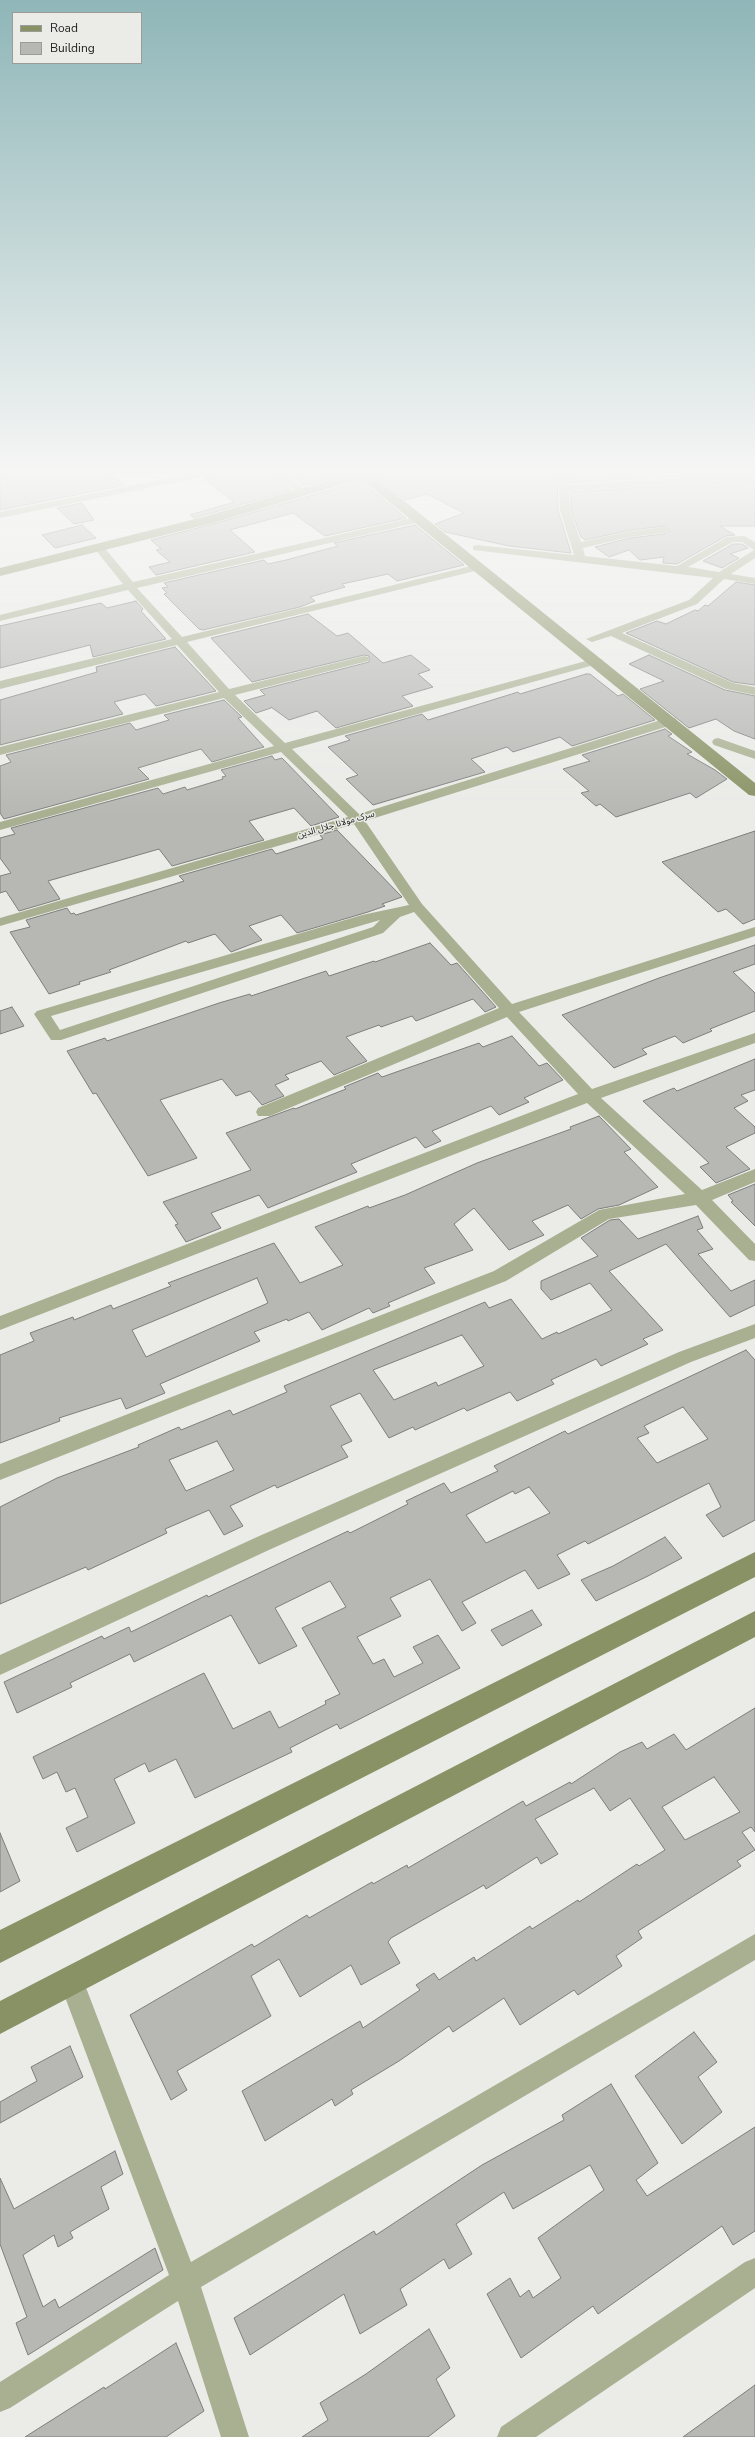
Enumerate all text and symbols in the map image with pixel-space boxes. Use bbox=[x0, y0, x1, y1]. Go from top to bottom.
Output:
legend bbox=[12, 12, 142, 64]
text: Road bbox=[50, 20, 78, 36]
text: Building bbox=[50, 40, 95, 56]
street label: سرک مولانا جلال الدین bbox=[296, 809, 376, 841]

